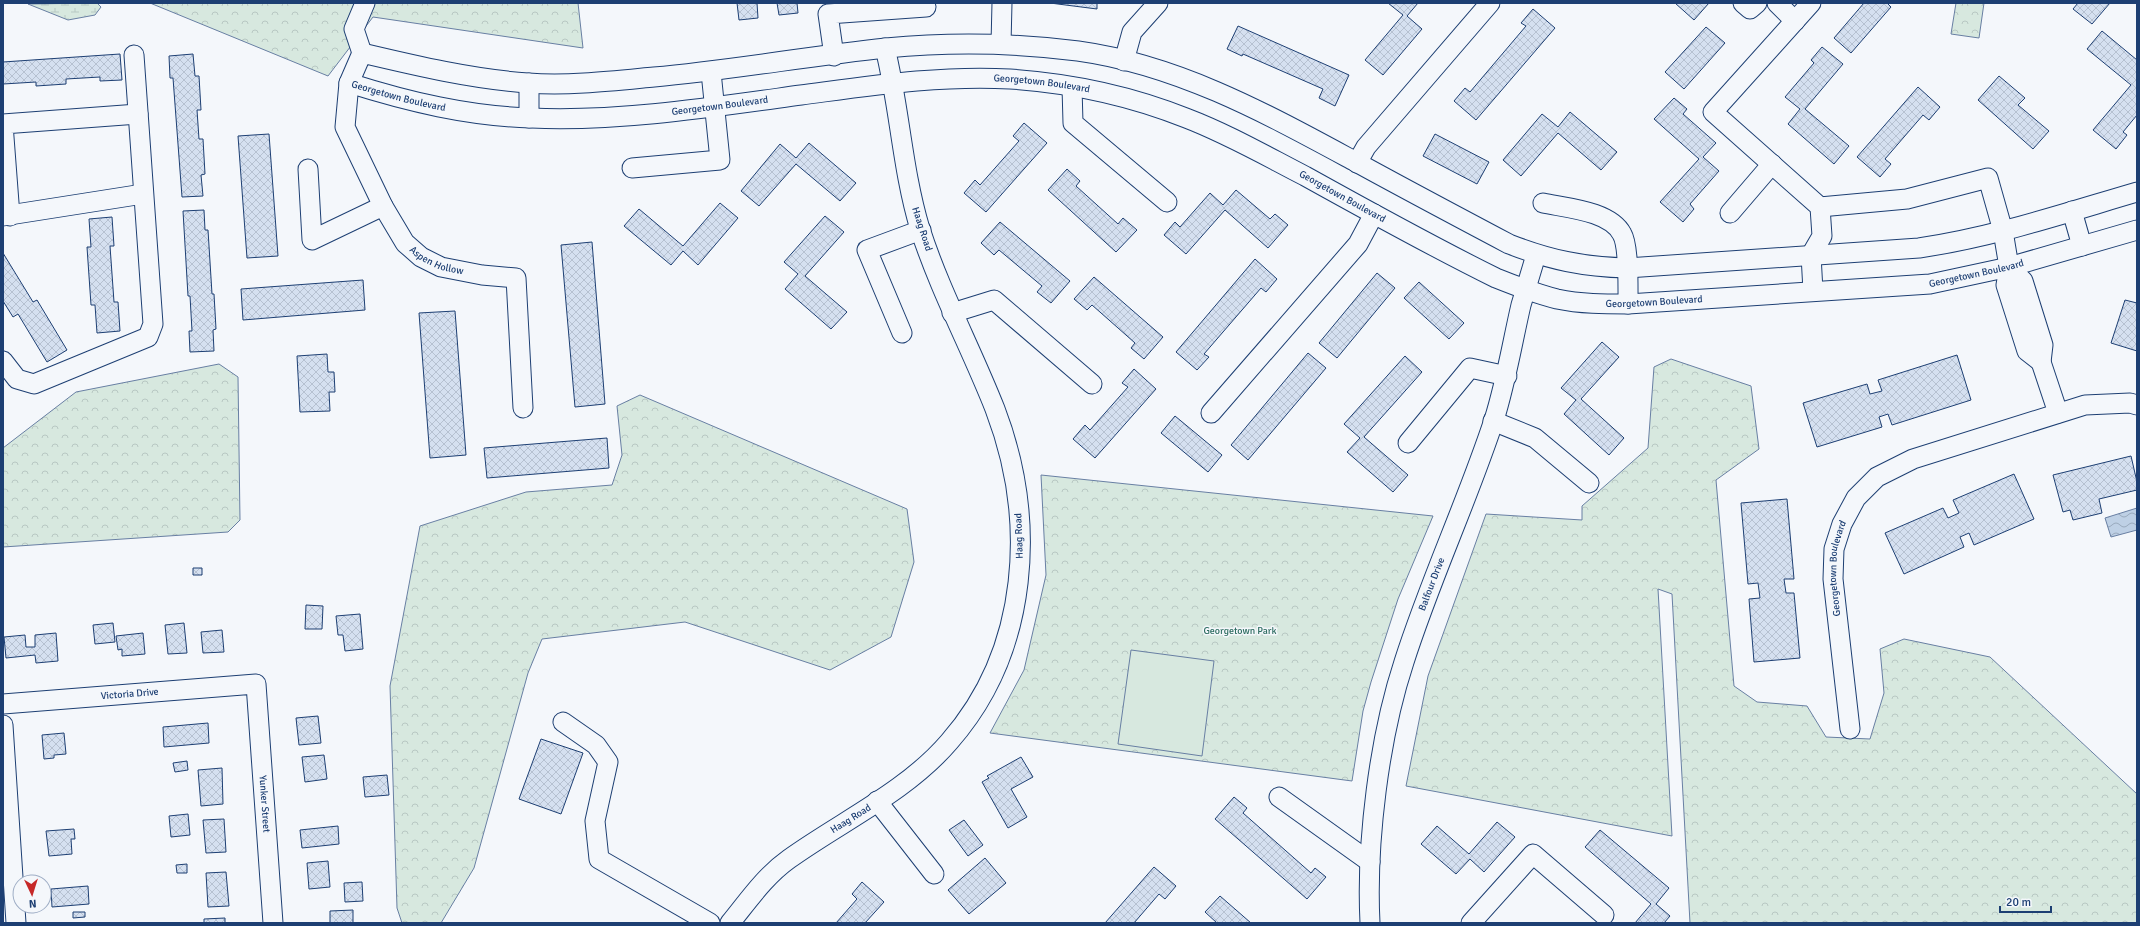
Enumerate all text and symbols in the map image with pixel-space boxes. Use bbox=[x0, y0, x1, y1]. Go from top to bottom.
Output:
street label: Georgetown Boulevard bbox=[993, 72, 1091, 96]
street label: Georgetown Boulevard bbox=[350, 78, 447, 114]
street label: Georgetown Boulevard bbox=[671, 94, 769, 118]
street label: Georgetown Boulevard bbox=[1297, 168, 1388, 225]
street label: Haag Road bbox=[909, 205, 935, 253]
street label: Aspen Hollow bbox=[407, 244, 465, 277]
street label: Georgetown Boulevard bbox=[1928, 257, 2025, 290]
street label: Georgetown Boulevard bbox=[1606, 293, 1703, 310]
street label: Haag Road bbox=[1012, 513, 1026, 559]
street label: Georgetown Boulevard bbox=[1827, 518, 1849, 617]
street label: Balfour Drive bbox=[1416, 556, 1447, 613]
park label: Georgetown Park bbox=[1203, 625, 1277, 637]
street label: Victoria Drive bbox=[100, 686, 159, 702]
street label: Yunker Street bbox=[257, 775, 273, 833]
street label: Haag Road bbox=[828, 802, 873, 836]
north arrow bbox=[12, 874, 52, 914]
scale bar bbox=[2000, 888, 2051, 914]
text: 20 m bbox=[2006, 895, 2031, 910]
text: N bbox=[28, 897, 37, 910]

